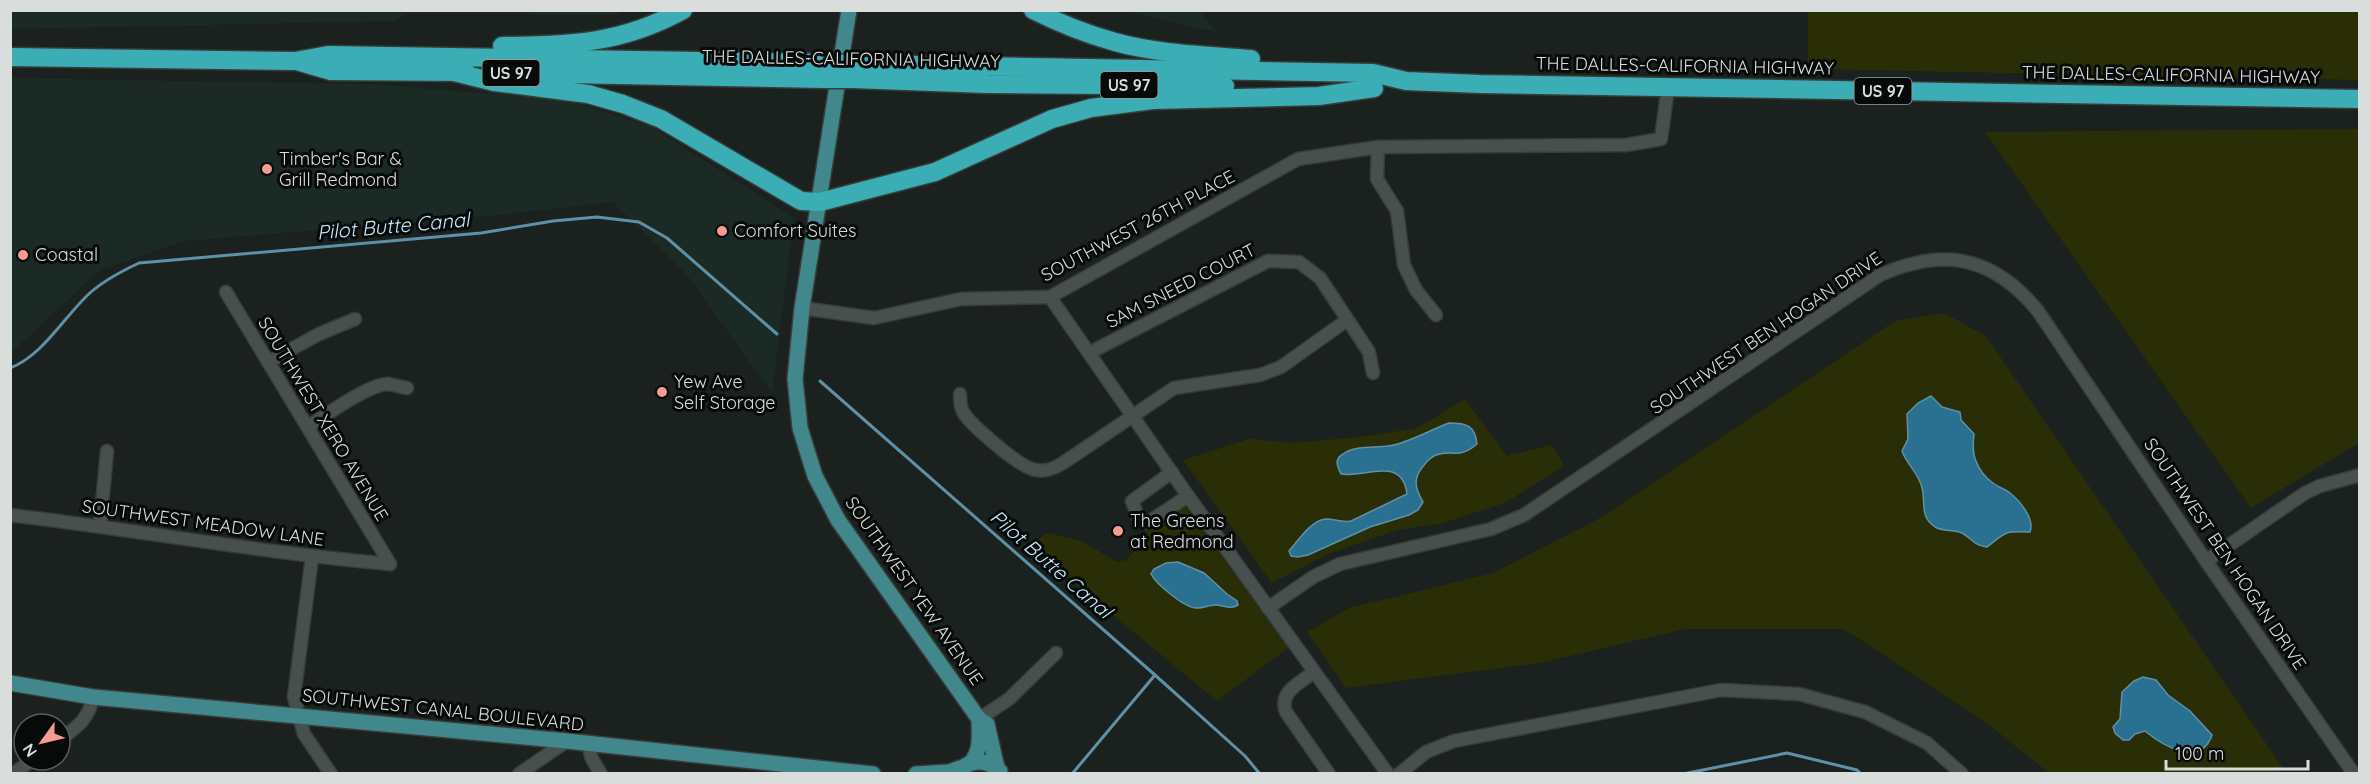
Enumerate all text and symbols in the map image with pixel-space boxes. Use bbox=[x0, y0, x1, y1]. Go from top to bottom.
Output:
street label: THE DALLES-CALIFORNIA HIGHWAY bbox=[702, 44, 1000, 73]
street label: THE DALLES-CALIFORNIA HIGHWAY bbox=[1536, 51, 1834, 80]
road number: US 97 bbox=[482, 60, 540, 86]
street label: THE DALLES-CALIFORNIA HIGHWAY bbox=[2022, 60, 2320, 89]
road number: US 97 bbox=[1100, 72, 1158, 98]
road number: US 97 bbox=[1854, 78, 1912, 104]
place label: Timber's Bar & Grill Redmond bbox=[279, 147, 402, 191]
marker: Timber's Bar & Grill Redmond bbox=[260, 162, 274, 176]
street label: SOUTHWEST 26TH PLACE bbox=[1037, 165, 1239, 286]
water label: Pilot Butte Canal bbox=[316, 206, 473, 245]
place label: Comfort Suites bbox=[734, 219, 857, 242]
marker: Comfort Suites bbox=[715, 224, 729, 238]
street label: SAM SNEED COURT bbox=[1102, 238, 1259, 333]
place label: Coastal bbox=[35, 243, 98, 266]
street label: SOUTHWEST BEN HOGAN DRIVE bbox=[1645, 246, 1886, 419]
marker: Coastal bbox=[16, 248, 30, 262]
street label: SOUTHWEST XERO AVENUE bbox=[253, 312, 394, 525]
place label: Yew Ave Self Storage bbox=[674, 370, 775, 414]
marker: Yew Ave Self Storage bbox=[655, 385, 669, 399]
street label: SOUTHWEST BEN HOGAN DRIVE bbox=[2139, 433, 2312, 674]
street label: SOUTHWEST YEW AVENUE bbox=[840, 492, 988, 689]
street label: SOUTHWEST MEADOW LANE bbox=[80, 494, 326, 551]
water label: Pilot Butte Canal bbox=[985, 504, 1119, 625]
place label: The Greens at Redmond bbox=[1130, 509, 1234, 553]
marker: The Greens at Redmond bbox=[1111, 524, 1125, 538]
street label: SOUTHWEST CANAL BOULEVARD bbox=[301, 683, 585, 736]
north arrow bbox=[12, 712, 72, 772]
scale bar bbox=[2166, 733, 2308, 771]
text: N bbox=[18, 740, 41, 761]
text: 100 m bbox=[2175, 742, 2224, 765]

